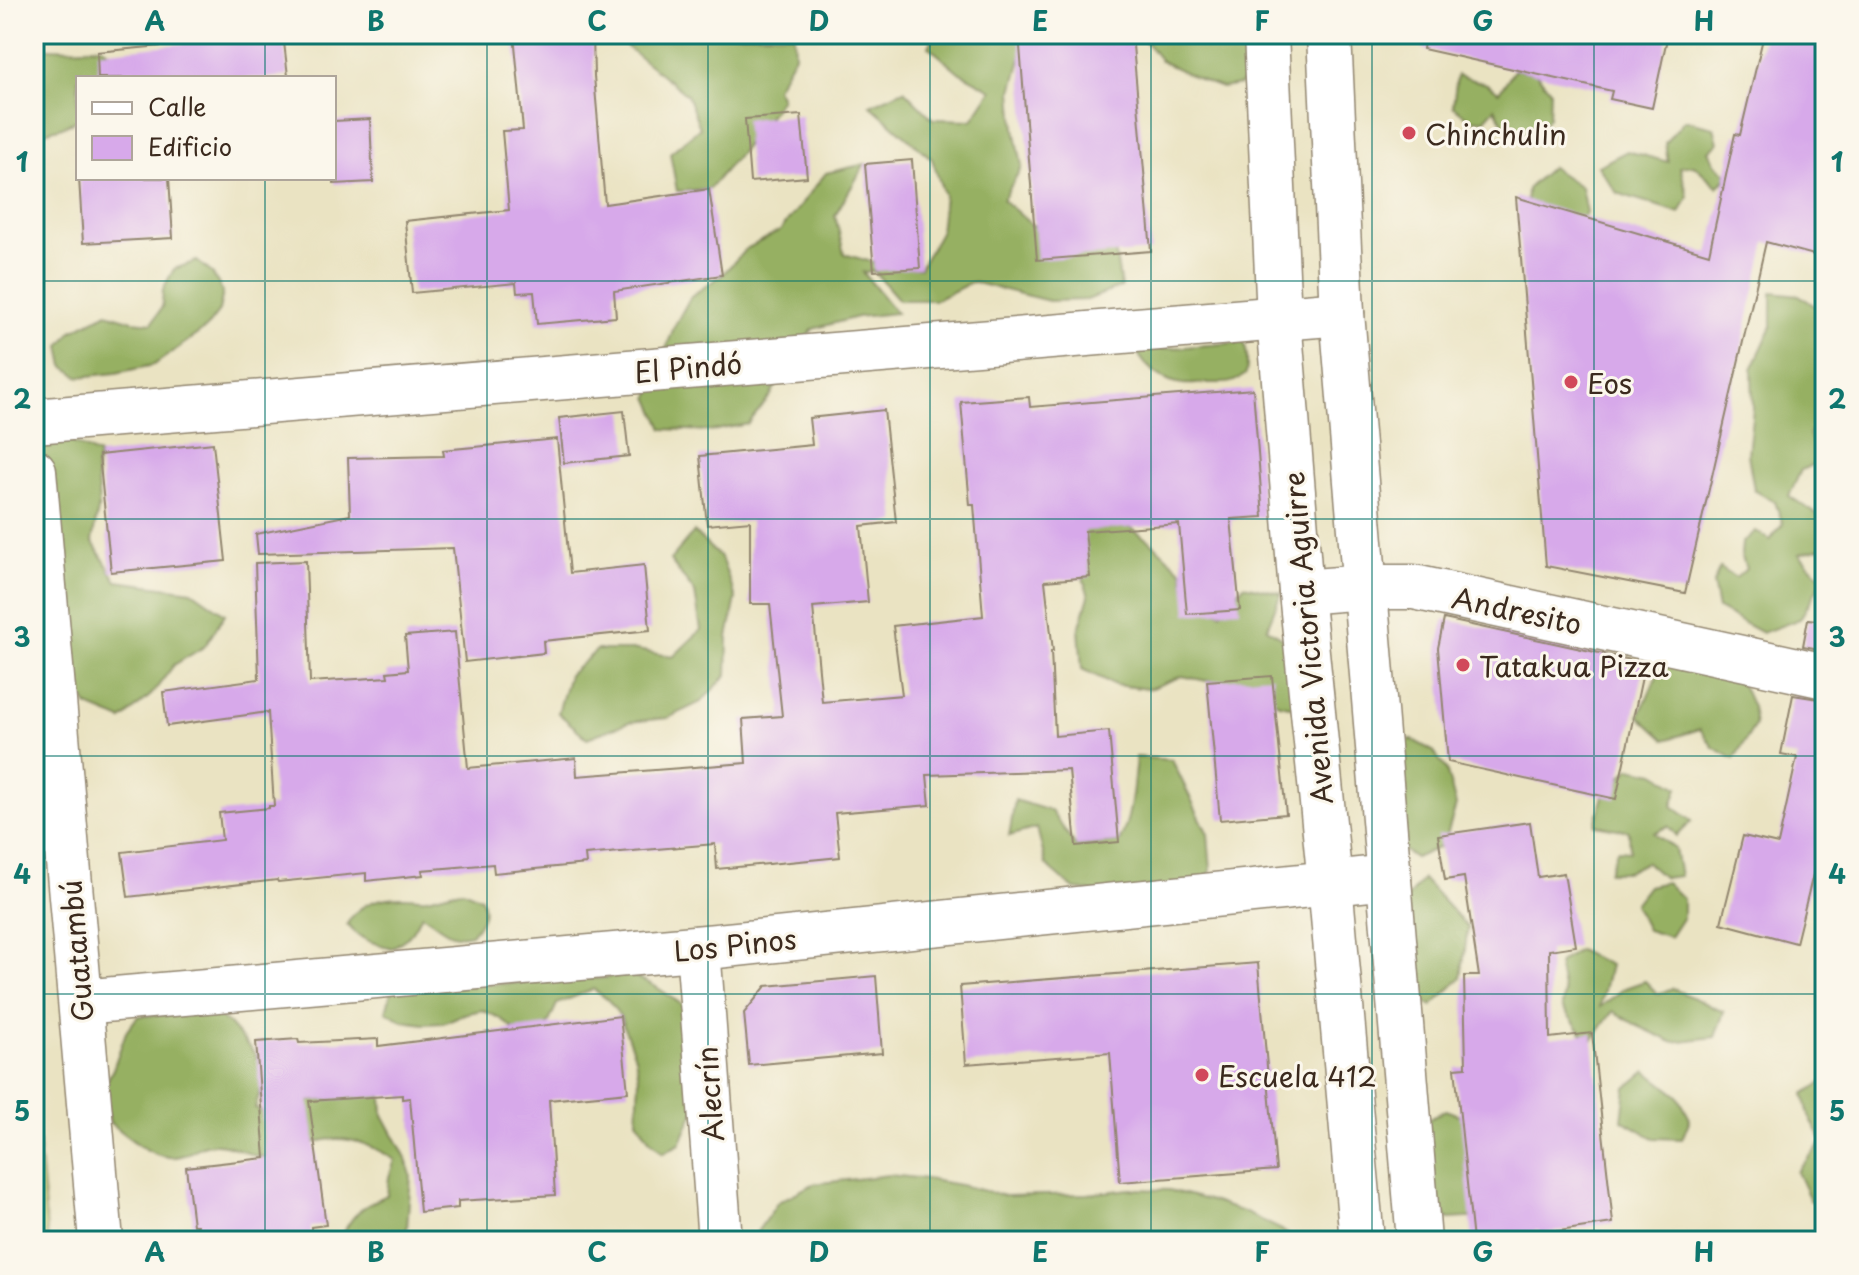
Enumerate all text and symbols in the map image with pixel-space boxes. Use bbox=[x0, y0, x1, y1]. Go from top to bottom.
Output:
text: A bbox=[145, 1, 165, 40]
text: B bbox=[367, 1, 385, 40]
text: C bbox=[587, 1, 607, 40]
text: D bbox=[809, 1, 829, 40]
text: E bbox=[1032, 1, 1048, 40]
text: F bbox=[1254, 1, 1270, 40]
text: G bbox=[1472, 1, 1494, 40]
text: H bbox=[1694, 1, 1714, 40]
legend bbox=[76, 76, 336, 180]
text: Calle bbox=[148, 88, 206, 124]
place label: Chinchulin bbox=[1425, 112, 1567, 155]
marker: Chinchulin bbox=[1400, 124, 1418, 142]
text: Edificio bbox=[148, 128, 232, 164]
text: 1 bbox=[16, 142, 28, 181]
text: 1 bbox=[1831, 142, 1843, 181]
street label: El Pindó bbox=[632, 341, 744, 393]
place label: Eos bbox=[1587, 361, 1632, 404]
marker: Eos bbox=[1562, 373, 1580, 391]
text: 2 bbox=[13, 379, 31, 418]
text: 2 bbox=[1828, 379, 1846, 418]
street label: Avenida Victoria Aguirre bbox=[1271, 470, 1343, 806]
street label: Andresito bbox=[1448, 575, 1586, 645]
text: 3 bbox=[13, 617, 31, 656]
text: 3 bbox=[1828, 617, 1846, 656]
place label: Tatakua Pizza bbox=[1479, 644, 1669, 687]
marker: Tatakua Pizza bbox=[1454, 656, 1472, 674]
text: 4 bbox=[13, 854, 31, 893]
text: 4 bbox=[1828, 854, 1846, 893]
street label: Guatambú bbox=[48, 878, 104, 1024]
street label: Los Pinos bbox=[671, 916, 799, 972]
street label: Alecrín bbox=[684, 1045, 734, 1143]
place label: Escuela 412 bbox=[1218, 1054, 1377, 1097]
marker: Escuela 412 bbox=[1193, 1066, 1211, 1084]
text: 5 bbox=[14, 1091, 30, 1130]
text: 5 bbox=[1829, 1091, 1845, 1130]
text: A bbox=[145, 1232, 165, 1271]
text: B bbox=[367, 1232, 385, 1271]
text: C bbox=[587, 1232, 607, 1271]
text: D bbox=[809, 1232, 829, 1271]
text: E bbox=[1032, 1232, 1048, 1271]
text: F bbox=[1254, 1232, 1270, 1271]
text: G bbox=[1472, 1232, 1494, 1271]
text: H bbox=[1694, 1232, 1714, 1271]

